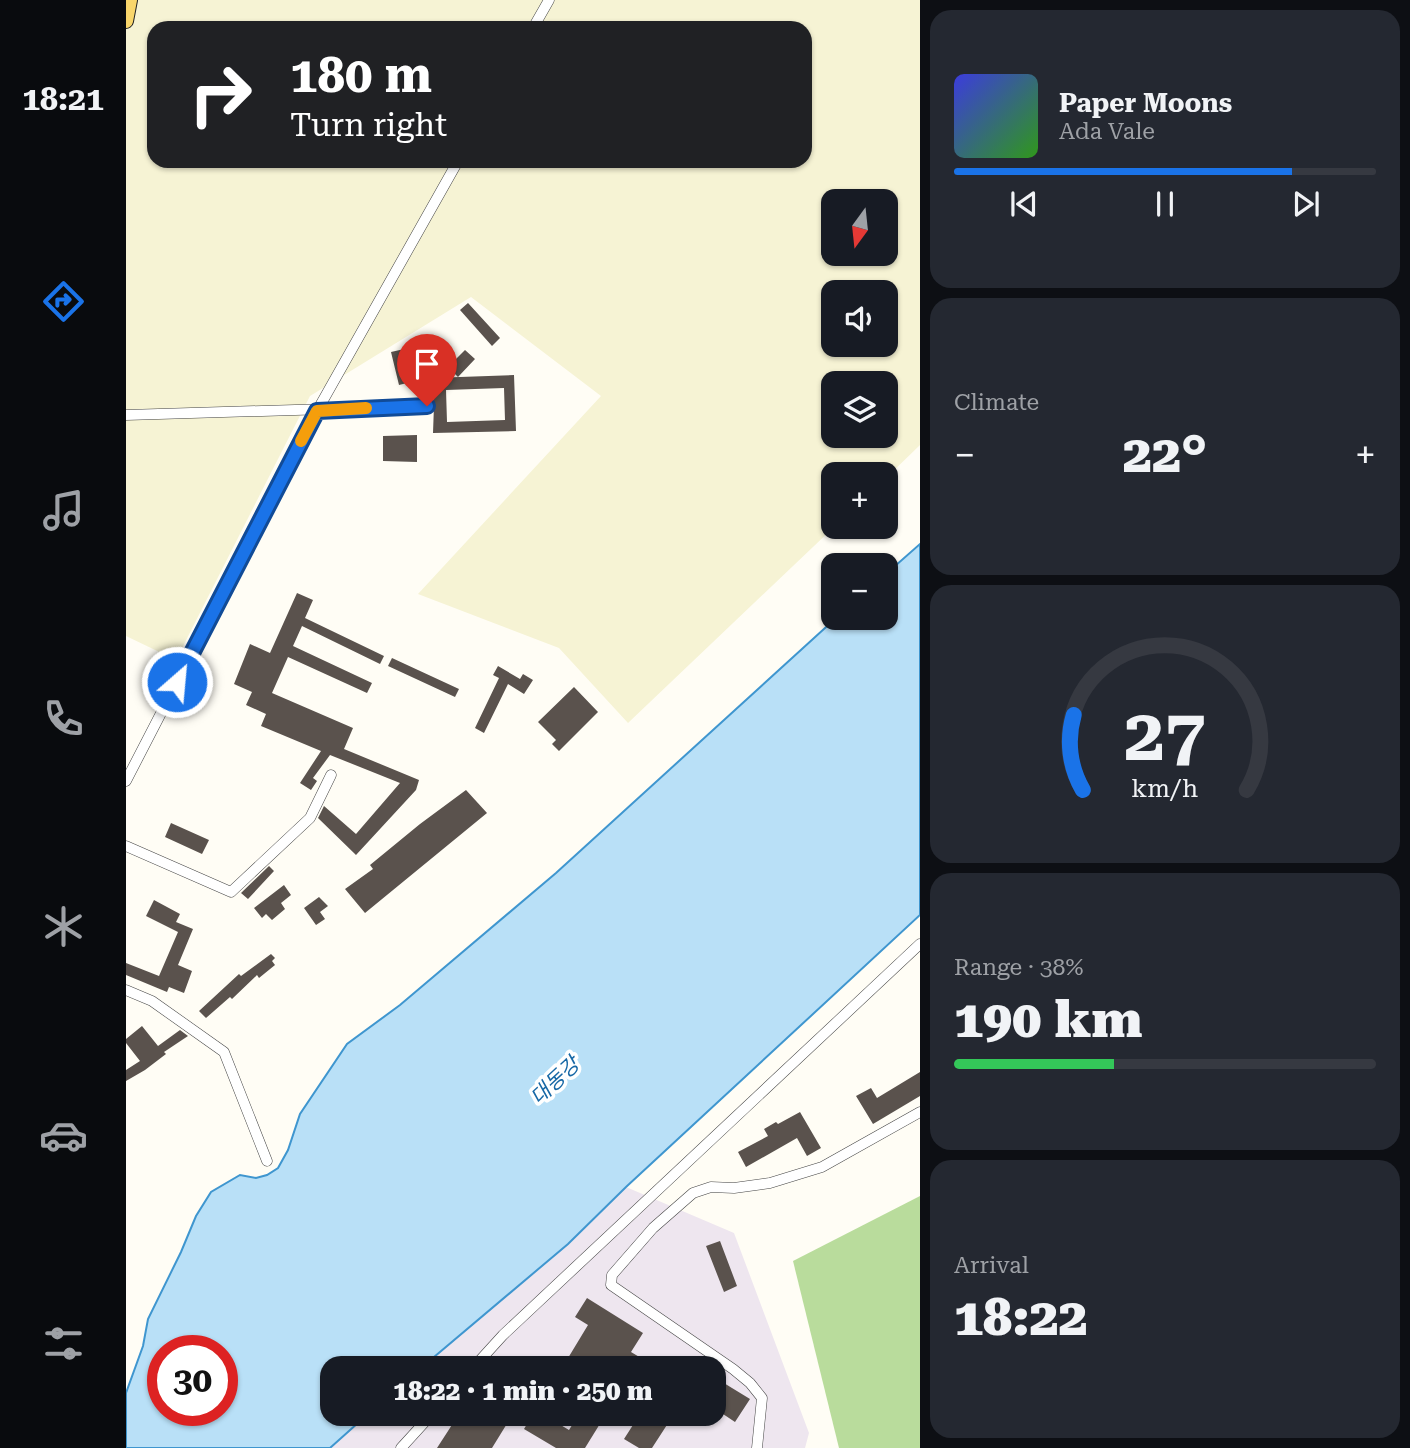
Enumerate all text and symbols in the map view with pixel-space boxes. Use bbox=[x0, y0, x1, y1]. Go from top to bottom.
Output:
text: 180 m bbox=[290, 47, 432, 104]
icon: right bbox=[175, 49, 266, 140]
text: 18:21 bbox=[22, 80, 104, 118]
text: Paper Moons bbox=[1059, 88, 1232, 118]
text: Turn right bbox=[290, 106, 447, 144]
text: Ada Vale bbox=[1059, 118, 1155, 145]
icon: previous bbox=[1005, 185, 1043, 223]
icon: pause bbox=[1146, 185, 1184, 223]
icon: next bbox=[1287, 185, 1325, 223]
north arrow bbox=[821, 189, 898, 266]
map controls bbox=[821, 189, 898, 630]
icon: directions bbox=[39, 277, 88, 326]
button: sound bbox=[821, 280, 898, 357]
pin bbox=[397, 334, 457, 406]
icon: arrive bbox=[408, 345, 446, 383]
button: layers bbox=[821, 371, 898, 448]
text: Climate bbox=[954, 389, 1039, 416]
text: 22° bbox=[1123, 424, 1207, 485]
text: − bbox=[954, 433, 975, 477]
text: + bbox=[1355, 433, 1376, 477]
button: + bbox=[821, 462, 898, 539]
icon: music bbox=[39, 486, 88, 535]
button: − bbox=[821, 553, 898, 630]
position arrow bbox=[140, 645, 214, 719]
text: 27 bbox=[1124, 693, 1206, 778]
icon: phone bbox=[39, 694, 88, 743]
text: km/h bbox=[1132, 774, 1198, 803]
icon: climate bbox=[39, 902, 88, 951]
text: Range · 38% bbox=[954, 954, 1083, 981]
text: 190 km bbox=[954, 989, 1142, 1050]
water label: 대동강 bbox=[526, 1051, 586, 1110]
icon: car bbox=[39, 1111, 88, 1160]
text: Arrival bbox=[954, 1252, 1029, 1279]
text: 18:22 bbox=[954, 1287, 1088, 1348]
icon: filters bbox=[39, 1319, 88, 1368]
speed limit sign: 30 bbox=[147, 1335, 238, 1426]
text: 18:22 · 1 min · 250 m bbox=[393, 1376, 653, 1406]

